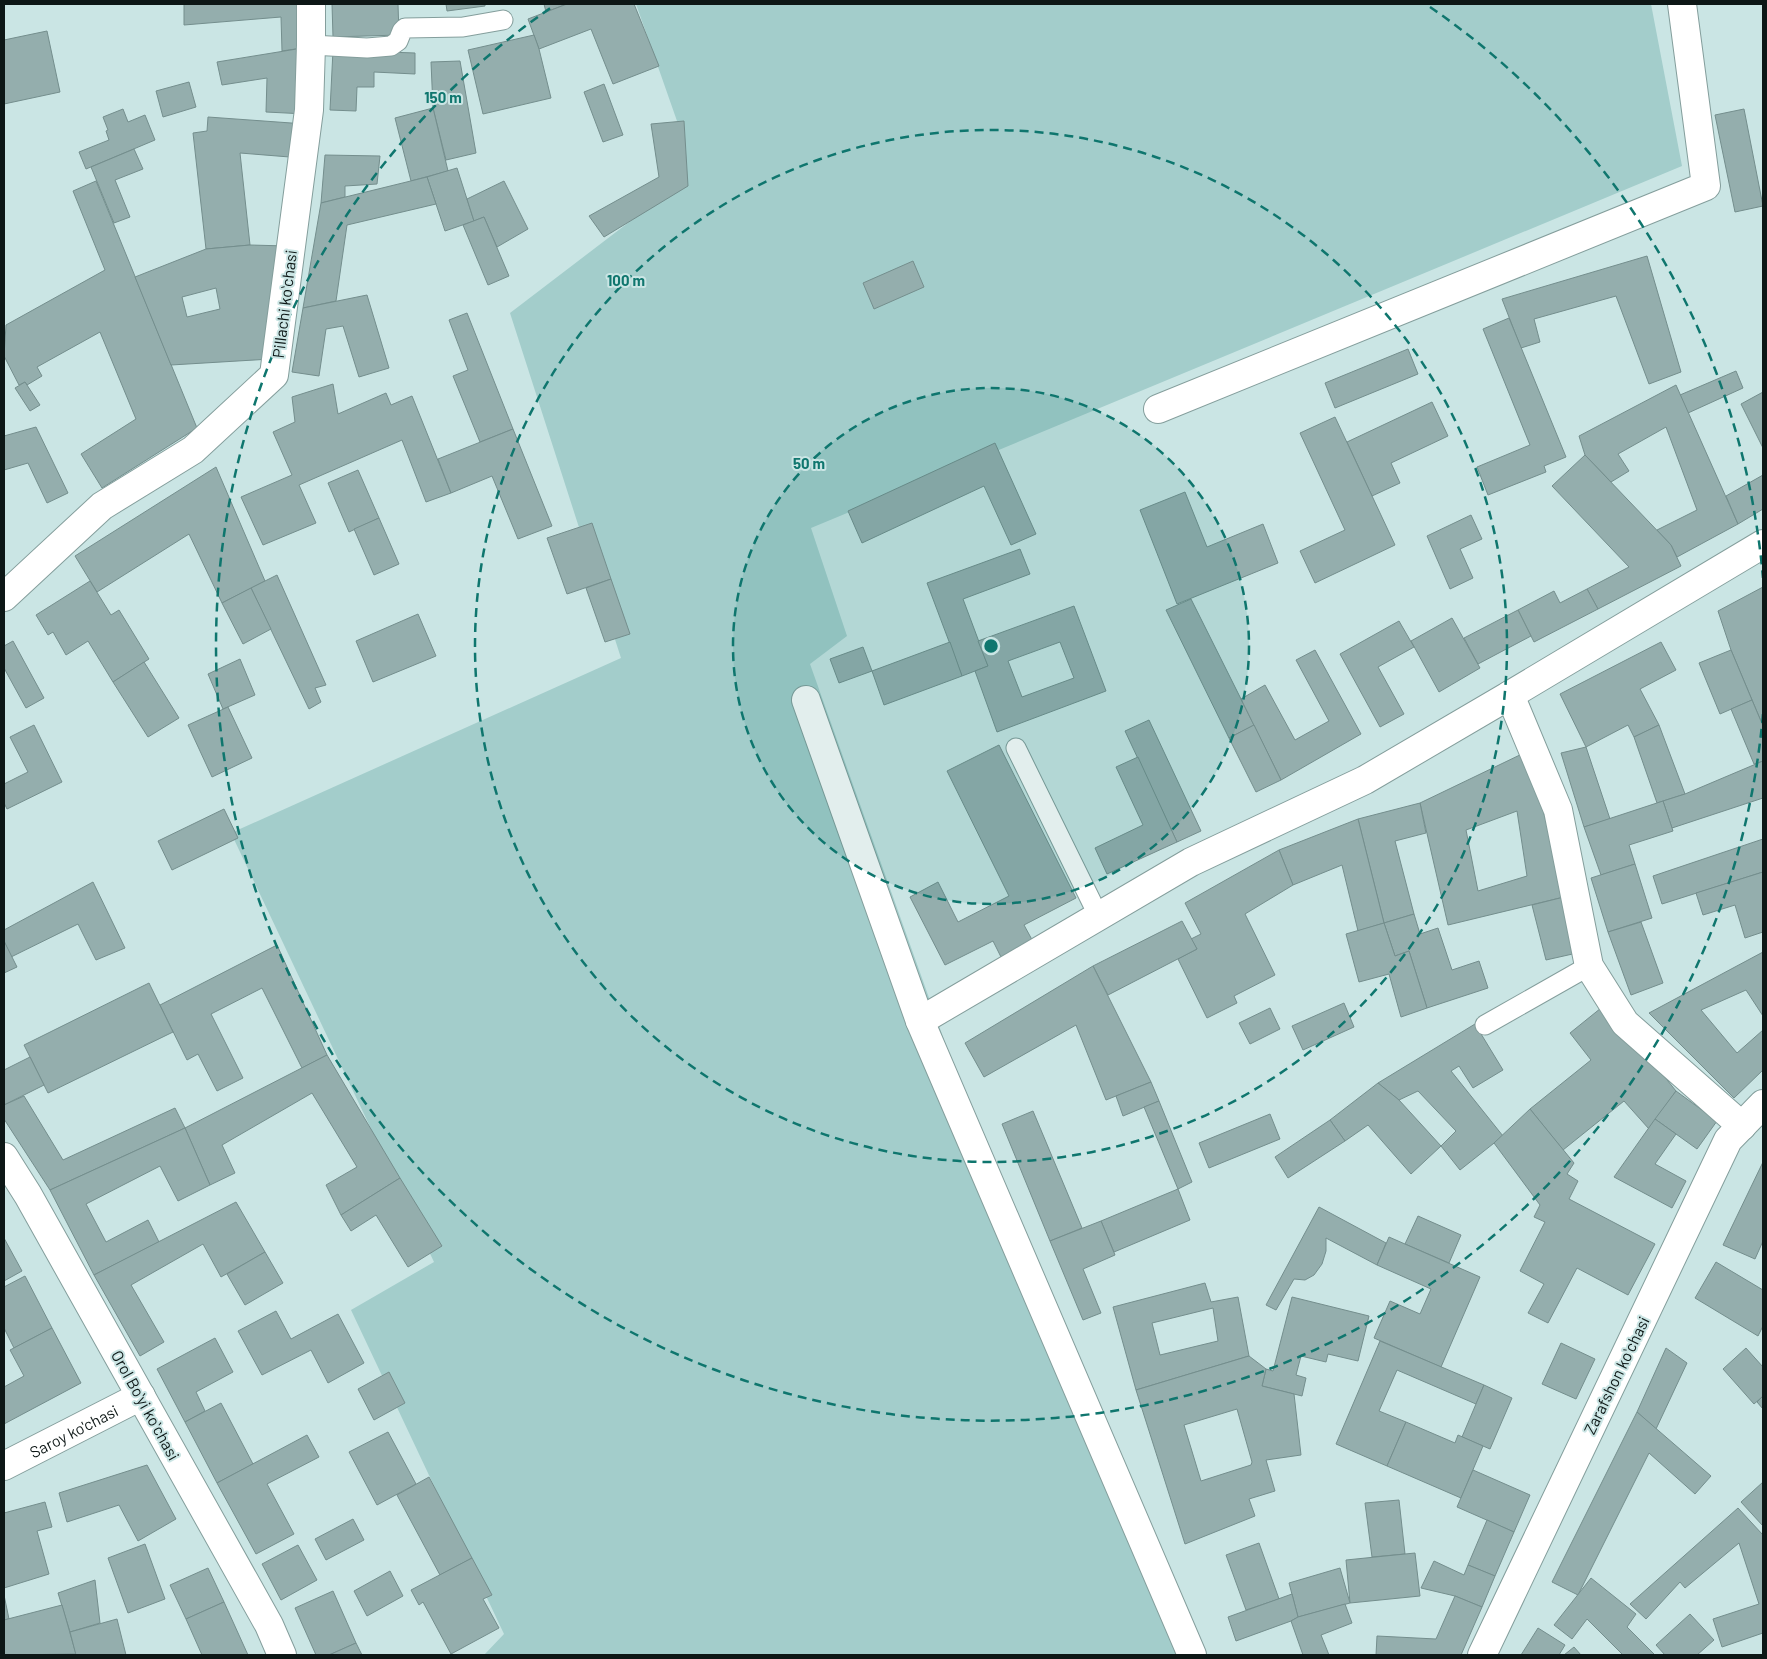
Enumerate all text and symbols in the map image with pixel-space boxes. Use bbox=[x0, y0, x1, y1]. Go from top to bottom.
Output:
text: 150 m bbox=[424, 88, 462, 106]
street label: Pillachi koʻchasi bbox=[268, 249, 300, 359]
text: 100 m bbox=[607, 271, 645, 289]
text: 50 m bbox=[793, 454, 825, 472]
centre of rings bbox=[982, 637, 1000, 655]
street label: Zarafshon koʻchasi bbox=[1579, 1313, 1653, 1437]
street label: Orol Boʻyi koʻchasi bbox=[108, 1347, 184, 1463]
street label: Saroy ko'chasi bbox=[26, 1400, 121, 1461]

